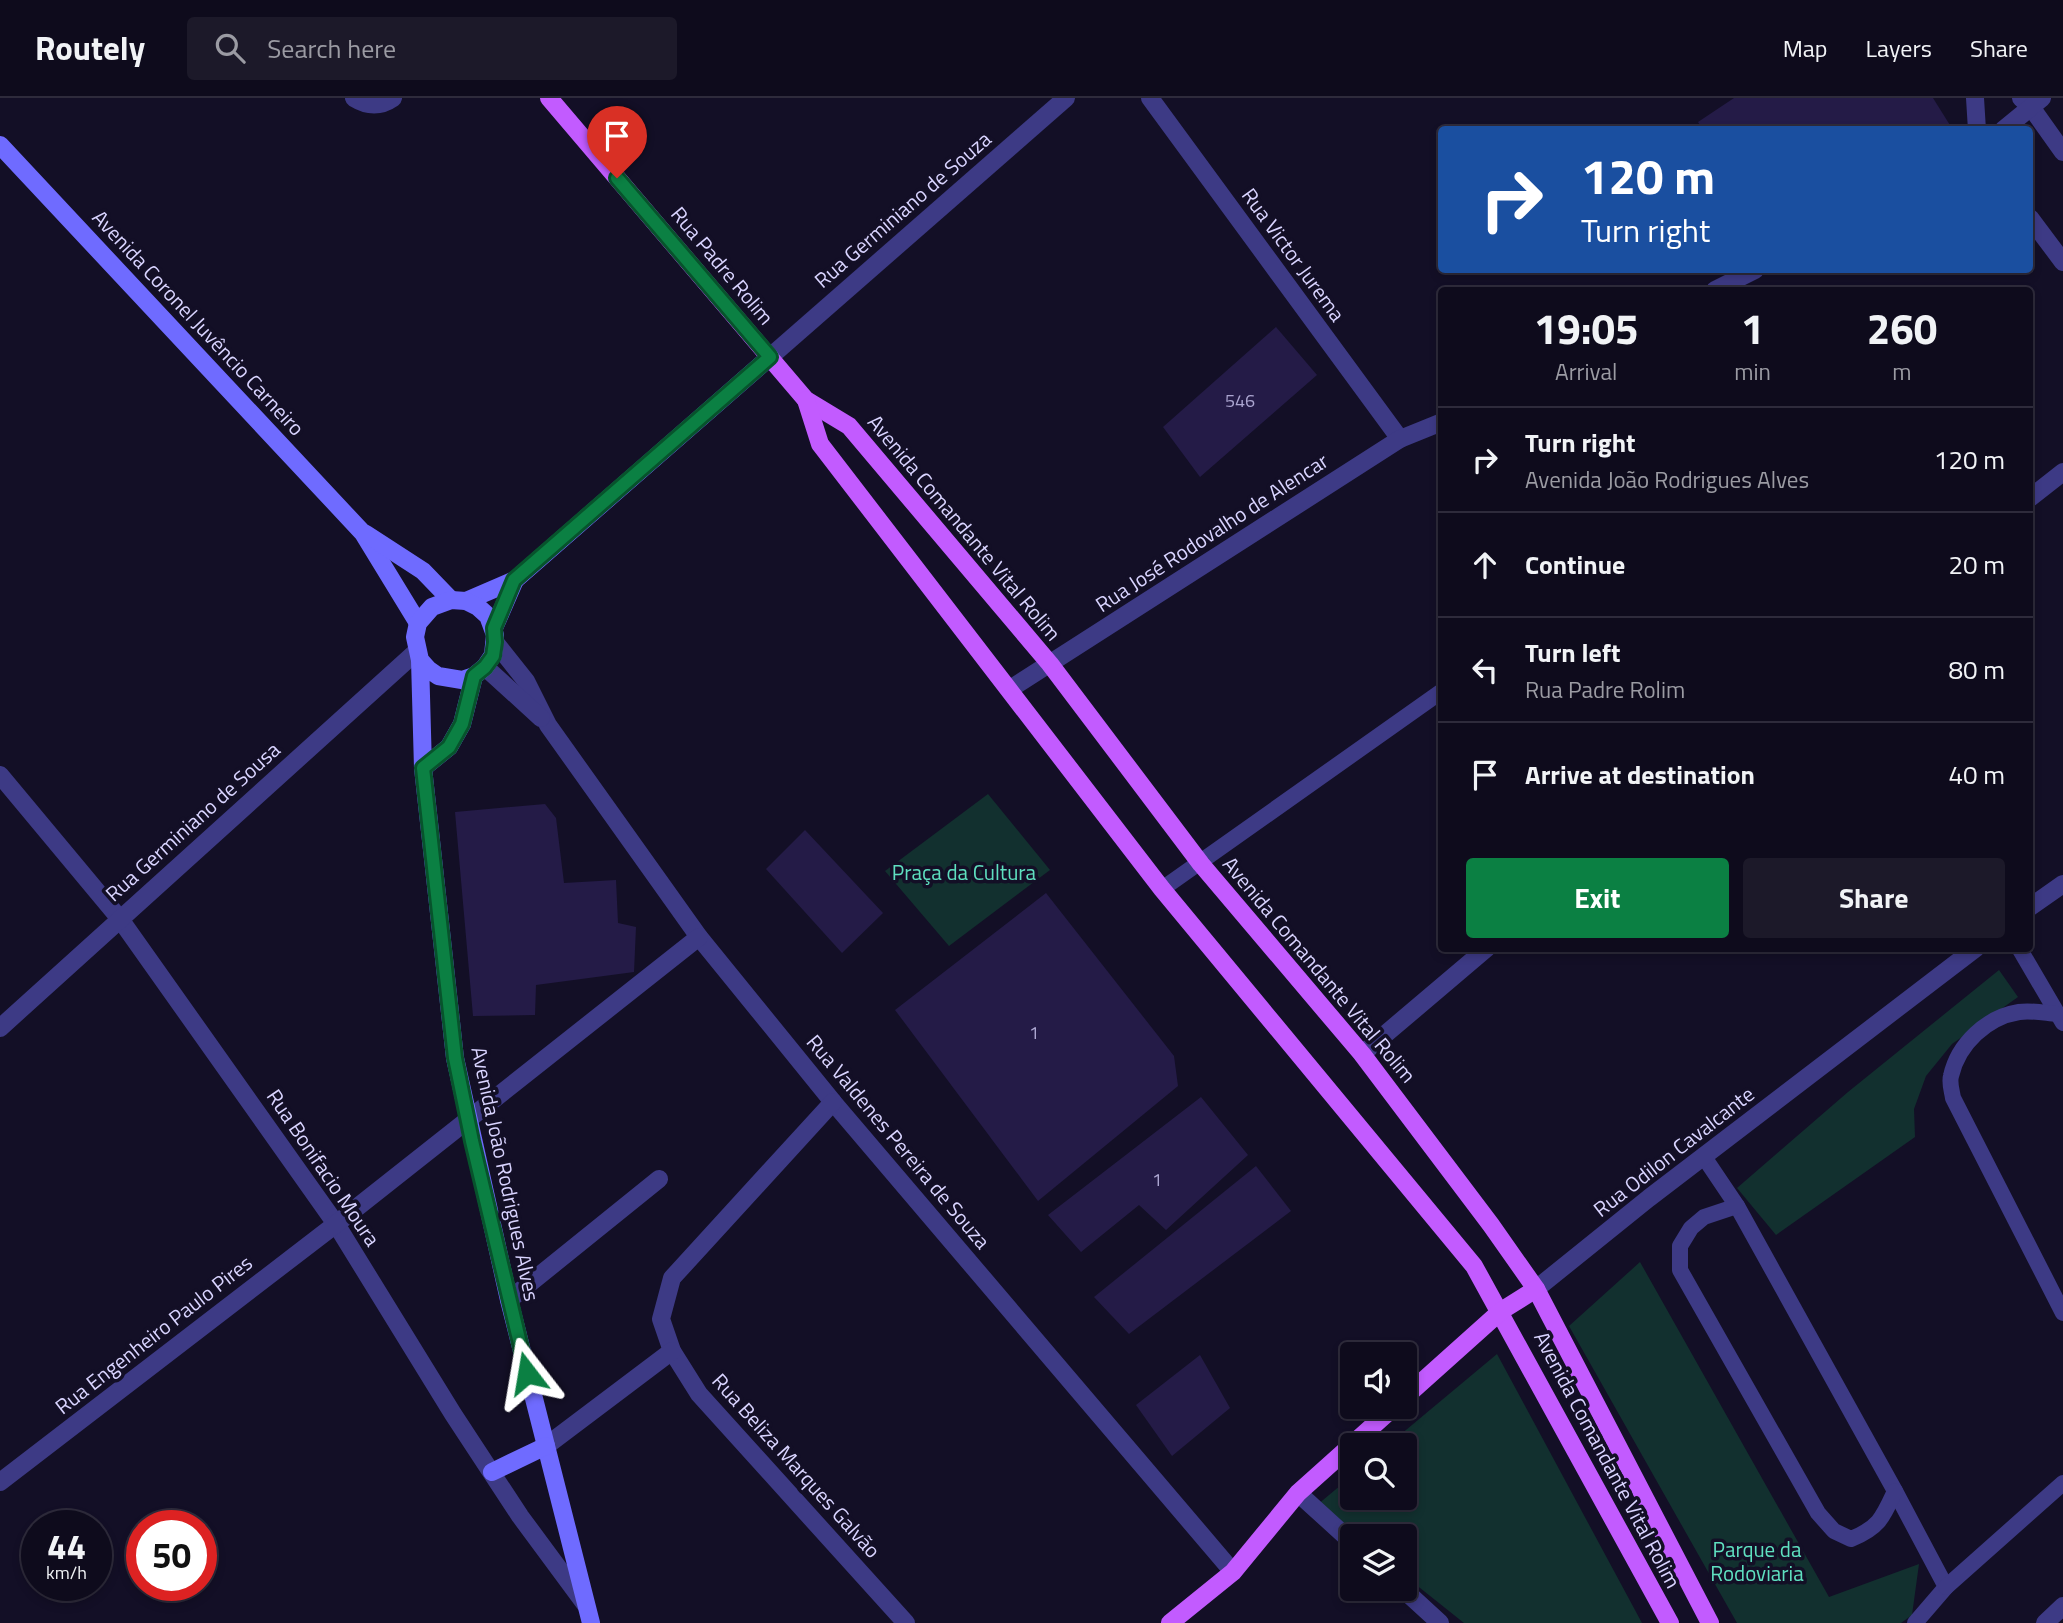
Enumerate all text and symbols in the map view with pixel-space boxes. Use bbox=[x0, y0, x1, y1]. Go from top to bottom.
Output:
search box bbox=[187, 17, 677, 80]
text: Routely bbox=[35, 23, 145, 73]
icon: search bbox=[211, 29, 249, 67]
text: Search here bbox=[267, 29, 396, 68]
text: Map bbox=[1783, 30, 1828, 66]
text: Layers bbox=[1866, 30, 1932, 66]
text: Share bbox=[1970, 30, 2028, 66]
pin bbox=[587, 106, 647, 178]
icon: arrive bbox=[598, 117, 636, 155]
street label: Rua Germiniano de Souza bbox=[807, 123, 998, 295]
text: 120 m bbox=[1581, 138, 1715, 213]
icon: right bbox=[1466, 154, 1557, 245]
street label: Rua Victor Jurema bbox=[1234, 181, 1354, 328]
street label: Rua Padre Rolim bbox=[664, 199, 782, 332]
street label: Avenida Coronel Juvêncio Carneiro bbox=[85, 202, 312, 443]
text: Turn right bbox=[1581, 206, 1710, 254]
text: 19:05 bbox=[1534, 296, 1639, 360]
text: 1 bbox=[1741, 296, 1764, 360]
text: 260 bbox=[1867, 296, 1937, 360]
text: Arrival bbox=[1555, 354, 1617, 389]
text: min bbox=[1734, 354, 1771, 389]
text: m bbox=[1892, 354, 1912, 389]
house number: 546 bbox=[1225, 387, 1255, 414]
street label: Avenida Comandante Vital Rolim bbox=[860, 407, 1069, 648]
text: Turn right bbox=[1525, 423, 1636, 462]
text: 120 m bbox=[1934, 440, 2005, 479]
icon: right bbox=[1466, 441, 1504, 479]
street label: Rua José Rodovalho de Alencar bbox=[1089, 445, 1334, 620]
text: Avenida João Rodrigues Alves bbox=[1525, 462, 1809, 497]
text: Continue bbox=[1525, 545, 1625, 584]
text: 20 m bbox=[1948, 545, 2005, 584]
icon: ahead bbox=[1466, 546, 1504, 584]
text: Turn left bbox=[1525, 633, 1620, 672]
text: 80 m bbox=[1948, 650, 2005, 689]
icon: left bbox=[1466, 651, 1504, 689]
text: Rua Padre Rolim bbox=[1525, 672, 1685, 707]
street label: Rua Germiniano de Sousa bbox=[98, 734, 287, 909]
text: Arrive at destination bbox=[1525, 755, 1755, 794]
text: 40 m bbox=[1948, 755, 2005, 794]
icon: arrive bbox=[1466, 756, 1504, 794]
street label: Avenida Comandante Vital Rolim bbox=[1215, 849, 1424, 1090]
park label: Praça da Cultura bbox=[892, 856, 1037, 888]
button: Exit bbox=[1466, 858, 1729, 938]
button: Share bbox=[1743, 858, 2005, 938]
house number: 1 bbox=[1029, 1019, 1039, 1046]
street label: Rua Valdenes Pereira de Souza bbox=[799, 1027, 999, 1256]
street label: Avenida João Rodrigues Alves bbox=[463, 1044, 549, 1304]
street label: Rua Odilon Cavalcante bbox=[1586, 1078, 1761, 1224]
street label: Rua Bonifacio Moura bbox=[259, 1082, 389, 1253]
house number: 1 bbox=[1152, 1166, 1162, 1193]
street label: Rua Engenheiro Paulo Pires bbox=[48, 1247, 259, 1422]
street label: Avenida Comandante Vital Rolim bbox=[1526, 1325, 1689, 1594]
position arrow bbox=[490, 1336, 564, 1410]
map controls bbox=[1340, 1342, 1417, 1601]
button: sound bbox=[1340, 1342, 1417, 1419]
street label: Rua Beliza Marques Galvão bbox=[705, 1366, 889, 1565]
button: search bbox=[1340, 1433, 1417, 1510]
speed limit sign: 50 bbox=[126, 1510, 217, 1601]
text: 44 bbox=[47, 1519, 86, 1573]
button: layers bbox=[1340, 1524, 1417, 1601]
park label: Parque da Rodoviaria bbox=[1710, 1533, 1804, 1589]
text: km/h bbox=[46, 1559, 87, 1586]

